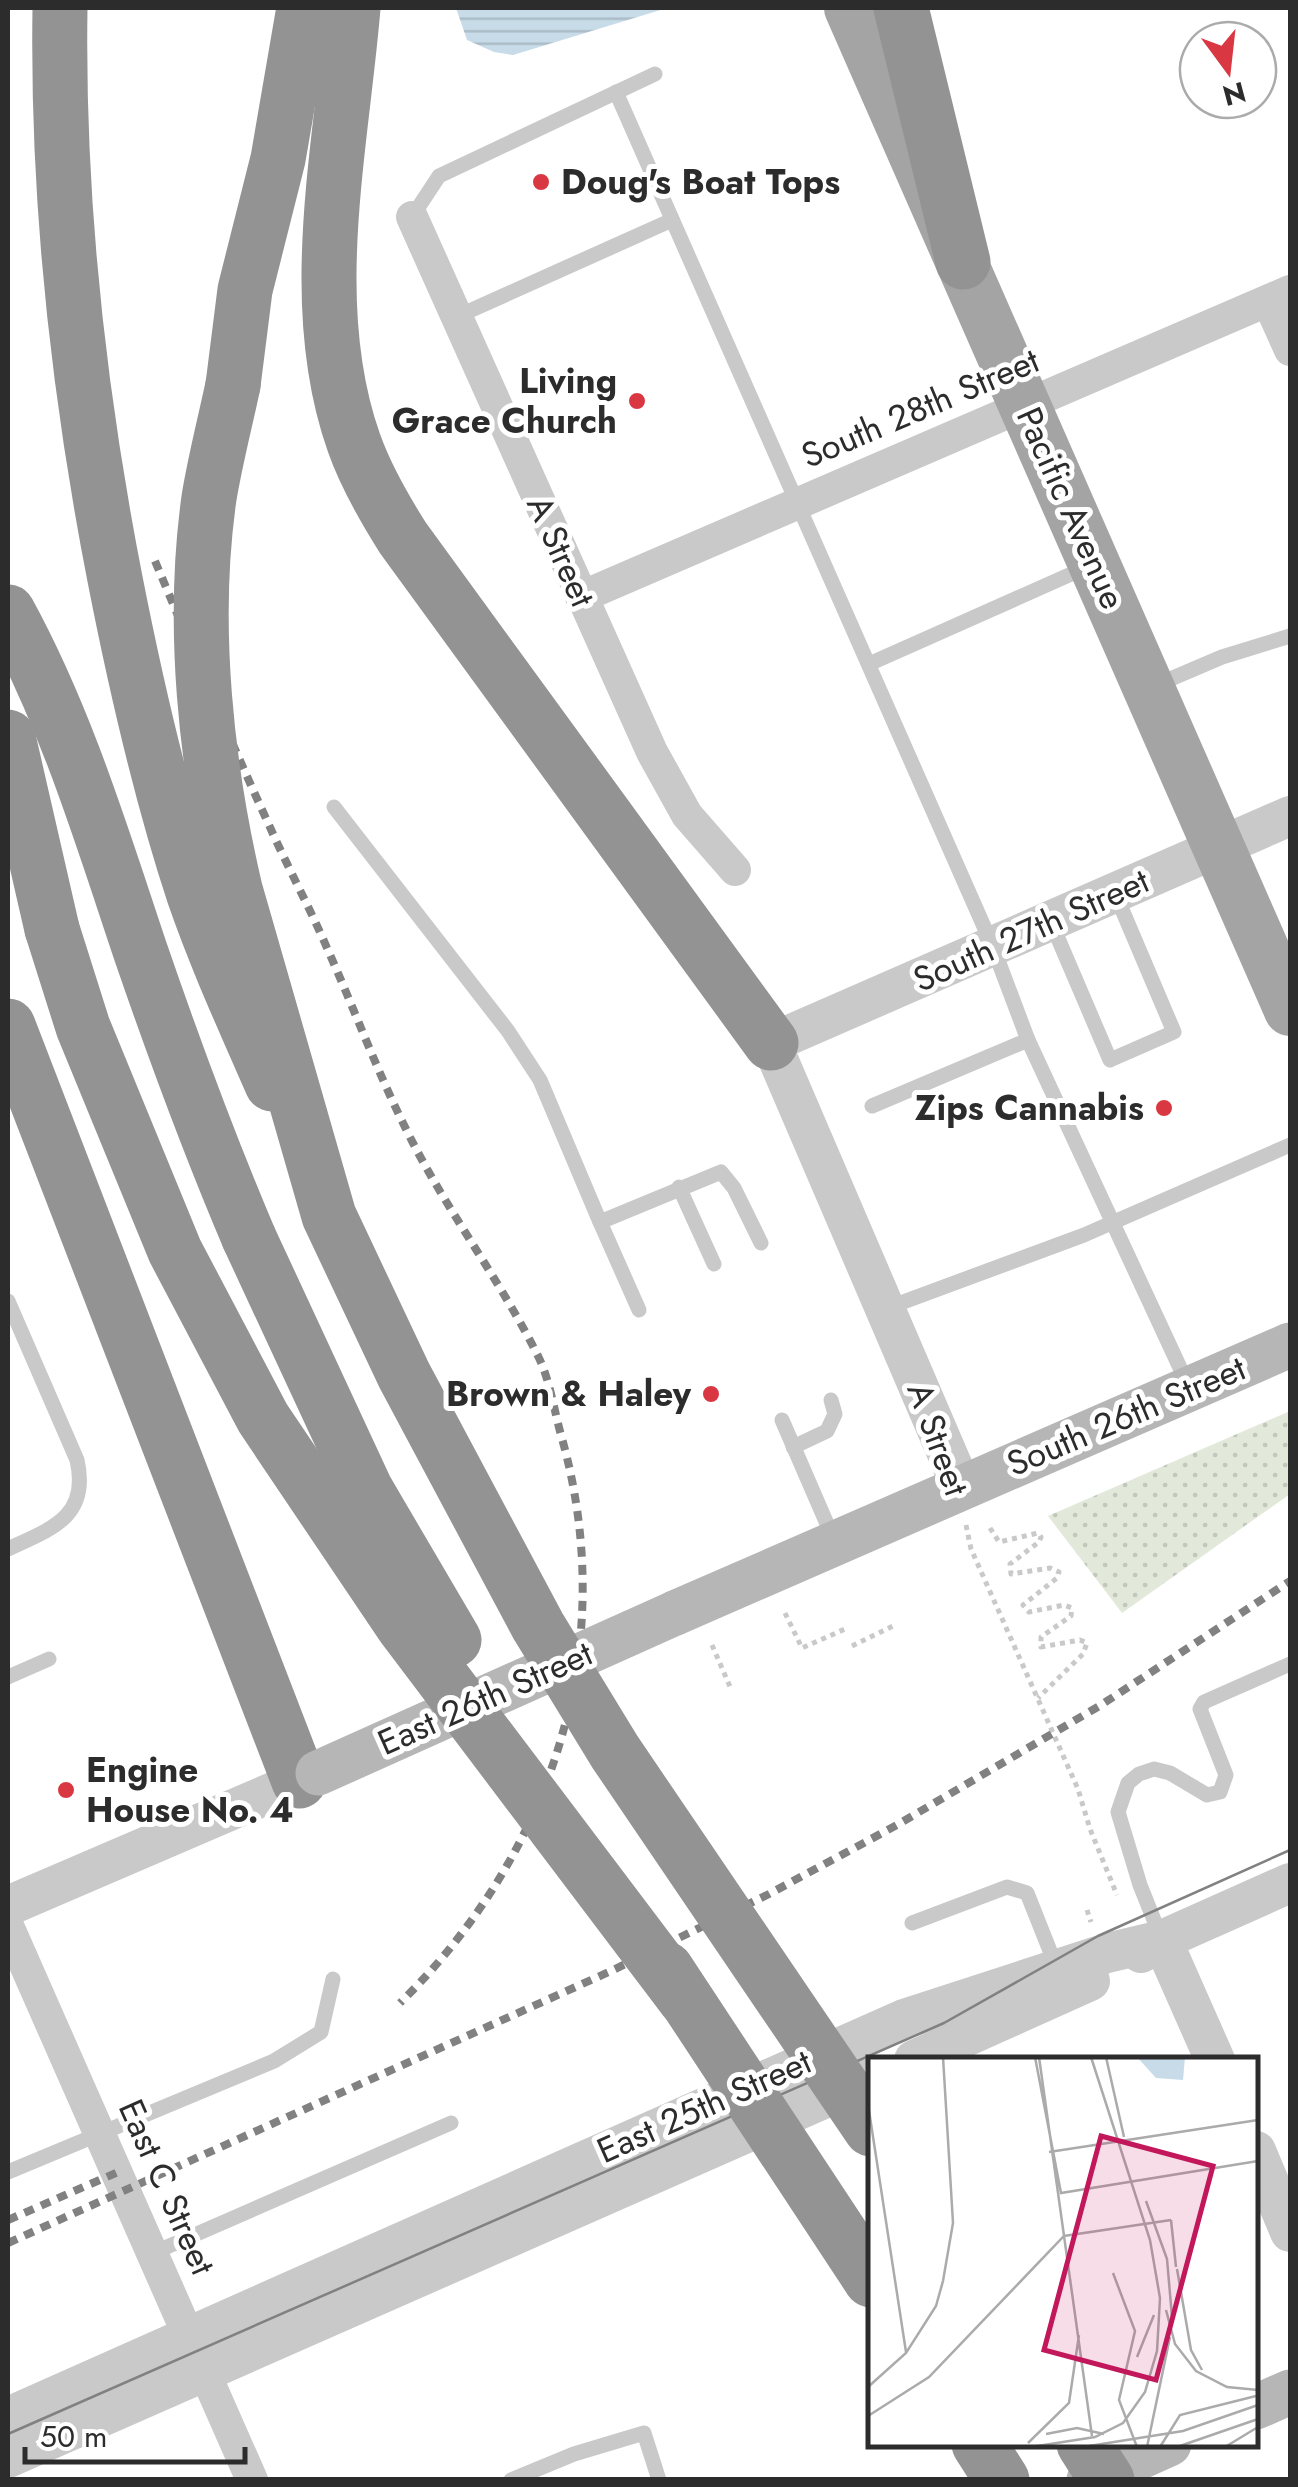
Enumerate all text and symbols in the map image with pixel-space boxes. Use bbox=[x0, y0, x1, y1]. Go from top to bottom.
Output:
north arrow bbox=[1178, 20, 1278, 120]
text: N bbox=[1218, 71, 1250, 116]
place label: Doug's Boat Tops bbox=[561, 157, 840, 207]
marker: Doug's Boat Tops bbox=[530, 171, 552, 193]
street label: South 28th Street bbox=[793, 335, 1047, 481]
place label: Living Grace Church bbox=[392, 356, 617, 446]
marker: Living Grace Church bbox=[626, 390, 648, 412]
street label: Pacific Avenue bbox=[1004, 399, 1138, 617]
street label: A Street bbox=[514, 487, 608, 615]
street label: South 27th Street bbox=[905, 855, 1157, 1004]
place label: Zips Cannabis bbox=[915, 1083, 1144, 1133]
marker: Zips Cannabis bbox=[1153, 1097, 1175, 1119]
street label: South 26th Street bbox=[999, 1343, 1254, 1489]
place label: Brown & Haley bbox=[446, 1369, 692, 1419]
street label: A Street bbox=[894, 1375, 982, 1503]
marker: Brown & Haley bbox=[700, 1383, 722, 1405]
street label: East 26th Street bbox=[370, 1628, 601, 1768]
place label: Engine House No. 4 bbox=[86, 1745, 294, 1835]
marker: Engine House No. 4 bbox=[55, 1779, 77, 1801]
street label: East 25th Street bbox=[589, 2036, 820, 2176]
inset map bbox=[868, 2057, 1258, 2447]
street label: East C Street bbox=[106, 2091, 228, 2283]
scale bar bbox=[25, 2402, 245, 2464]
text: 50 m bbox=[40, 2415, 107, 2458]

